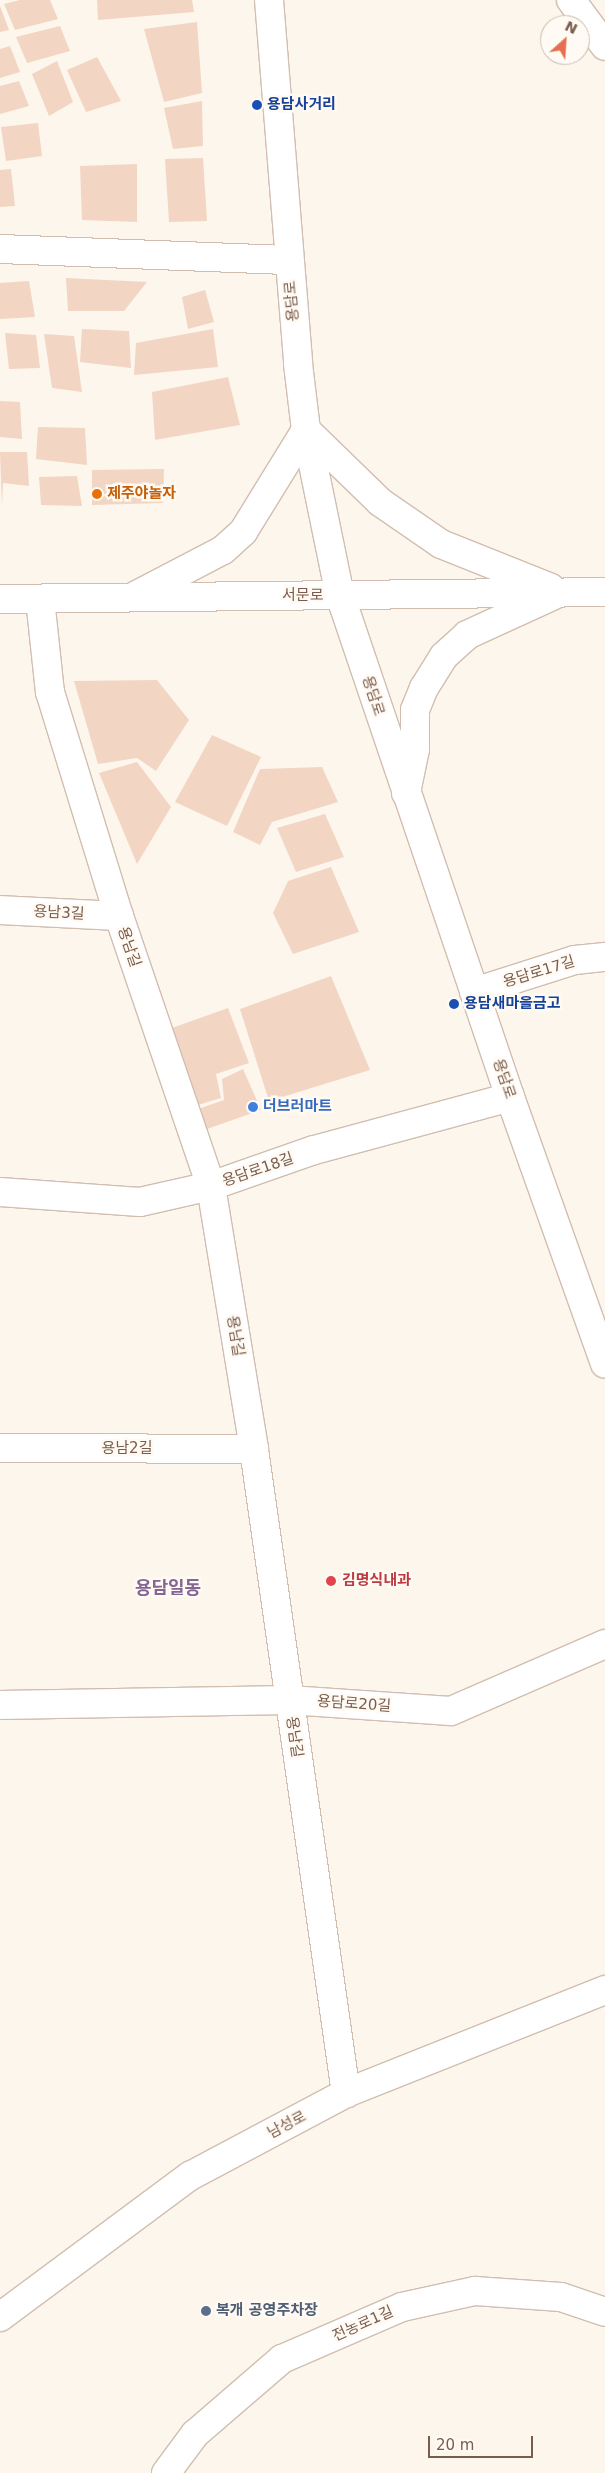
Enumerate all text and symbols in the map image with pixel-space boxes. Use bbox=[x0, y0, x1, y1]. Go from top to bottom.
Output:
north arrow bbox=[540, 15, 590, 65]
text: N bbox=[562, 18, 580, 37]
place label: 용담사거리 bbox=[267, 96, 336, 114]
marker: 용담사거리 bbox=[251, 99, 263, 111]
street label: 용담로 bbox=[281, 280, 303, 322]
place label: 제주야놀자 bbox=[107, 485, 176, 503]
marker: 제주야놀자 bbox=[91, 488, 103, 500]
street label: 서문로 bbox=[282, 587, 324, 605]
street label: 용담로 bbox=[358, 674, 388, 718]
street label: 용남3길 bbox=[33, 903, 85, 923]
street label: 용남길 bbox=[114, 924, 144, 970]
street label: 용담로17길 bbox=[501, 953, 577, 991]
place label: 용담새마을금고 bbox=[464, 995, 561, 1013]
marker: 용담새마을금고 bbox=[448, 998, 460, 1010]
street label: 용담로 bbox=[489, 1056, 519, 1102]
place label: 더브러마트 bbox=[263, 1098, 332, 1116]
marker: 더브러마트 bbox=[247, 1101, 259, 1113]
street label: 용담로18길 bbox=[220, 1149, 296, 1191]
street label: 용남길 bbox=[223, 1314, 247, 1358]
street label: 용남2길 bbox=[102, 1440, 152, 1458]
place label: 김명식내과 bbox=[342, 1572, 411, 1590]
marker: 김명식내과 bbox=[324, 1574, 338, 1588]
district label: 용담일동 bbox=[135, 1577, 201, 1599]
street label: 용담로20길 bbox=[316, 1692, 392, 1716]
street label: 용남길 bbox=[282, 1715, 306, 1759]
street label: 남성로 bbox=[264, 2107, 310, 2143]
place label: 복개 공영주차장 bbox=[216, 2302, 318, 2320]
street label: 전농로1길 bbox=[330, 2303, 396, 2345]
marker: 복개 공영주차장 bbox=[200, 2305, 212, 2317]
scale bar bbox=[430, 2426, 535, 2458]
text: 20 m bbox=[436, 2436, 474, 2454]

